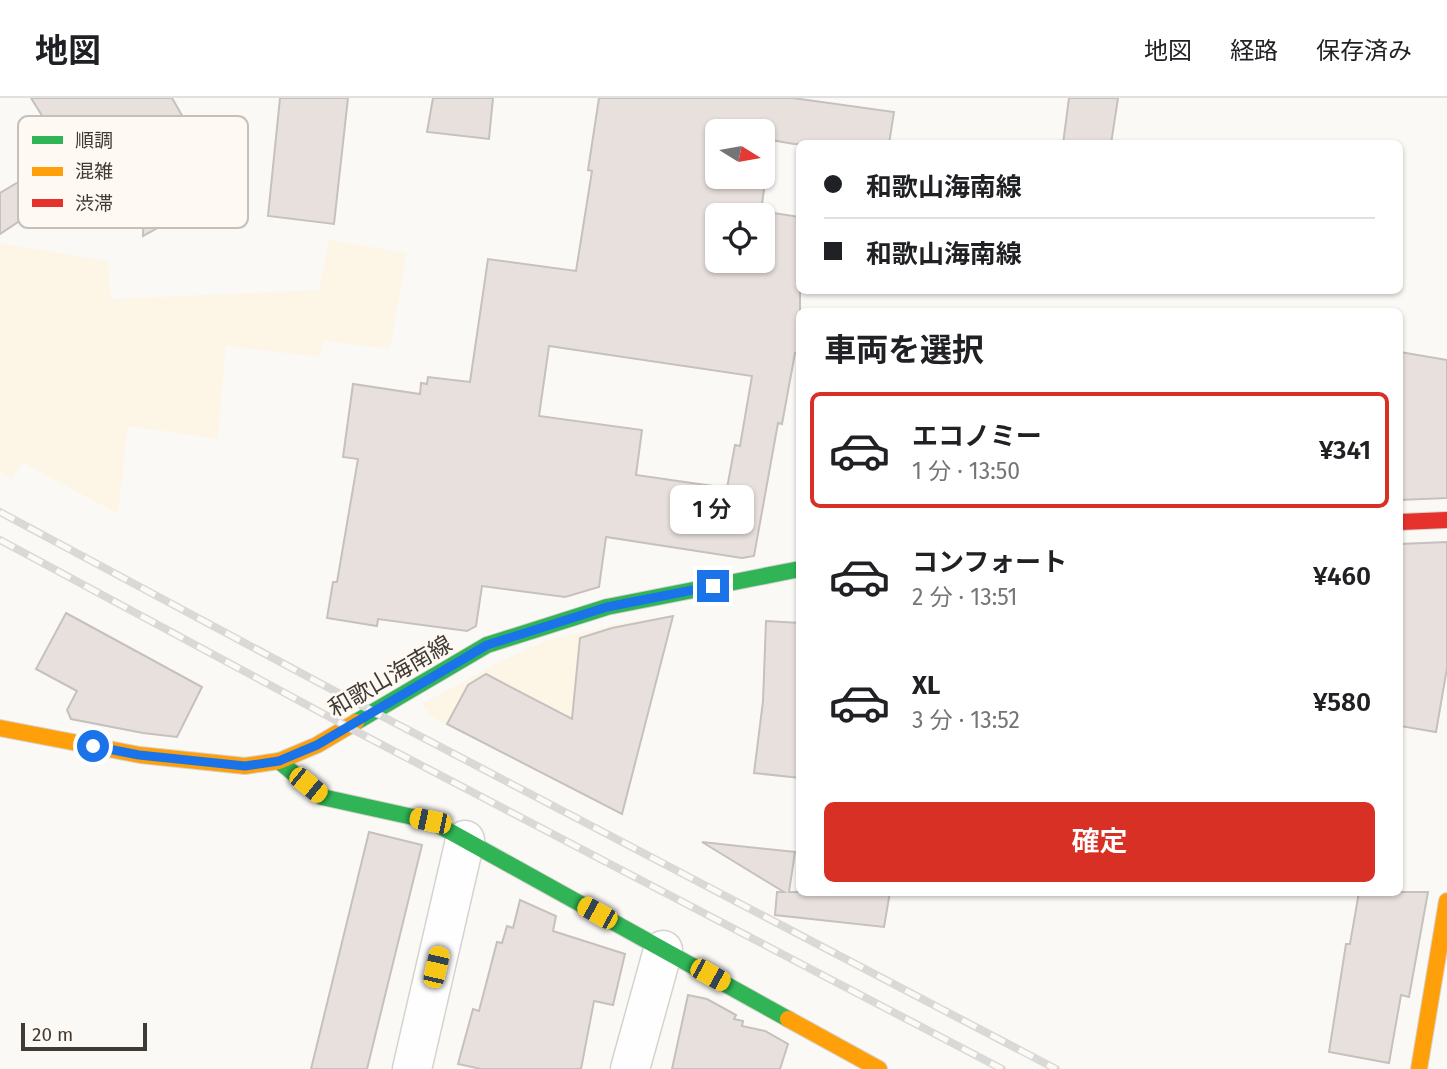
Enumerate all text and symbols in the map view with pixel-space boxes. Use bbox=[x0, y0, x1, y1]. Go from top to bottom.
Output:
text: 地図 bbox=[35, 31, 101, 71]
text: 地図 bbox=[1144, 37, 1192, 65]
text: 経路 bbox=[1230, 37, 1278, 65]
text: 保存済み bbox=[1316, 37, 1412, 65]
legend bbox=[18, 116, 248, 228]
north arrow bbox=[705, 119, 775, 189]
map controls bbox=[705, 119, 775, 273]
text: 順調 bbox=[75, 129, 113, 152]
text: 混雑 bbox=[75, 160, 113, 183]
text: 和歌山海南線 bbox=[866, 172, 1022, 203]
text: 渋滞 bbox=[75, 192, 113, 215]
button: locate bbox=[705, 203, 775, 273]
text: 和歌山海南線 bbox=[866, 239, 1022, 270]
text: 車両を選択 bbox=[824, 331, 984, 369]
icon: car bbox=[828, 419, 891, 482]
text: エコノミー bbox=[912, 421, 1042, 452]
text: ¥341 bbox=[1319, 435, 1371, 466]
text: 1 分 · 13:50 bbox=[912, 457, 1020, 485]
callout: 1 分 bbox=[671, 484, 755, 533]
text: 1 分 bbox=[692, 495, 732, 523]
icon: car bbox=[828, 545, 891, 608]
text: コンフォート bbox=[912, 547, 1067, 578]
text: ¥460 bbox=[1313, 561, 1371, 592]
route end bbox=[697, 570, 729, 602]
text: 2 分 · 13:51 bbox=[912, 583, 1018, 611]
street label: 和歌山海南線 bbox=[323, 629, 457, 723]
text: XL bbox=[912, 670, 940, 701]
icon: car bbox=[828, 671, 891, 734]
text: ¥580 bbox=[1313, 687, 1371, 718]
text: 3 分 · 13:52 bbox=[912, 706, 1020, 734]
route start bbox=[77, 730, 109, 762]
car bbox=[286, 764, 331, 806]
button: 確定 bbox=[824, 802, 1375, 882]
car bbox=[408, 806, 453, 836]
car bbox=[574, 894, 621, 932]
car bbox=[422, 944, 451, 990]
car bbox=[687, 956, 734, 994]
scale bar bbox=[21, 1020, 147, 1052]
text: 20 m bbox=[32, 1023, 73, 1046]

